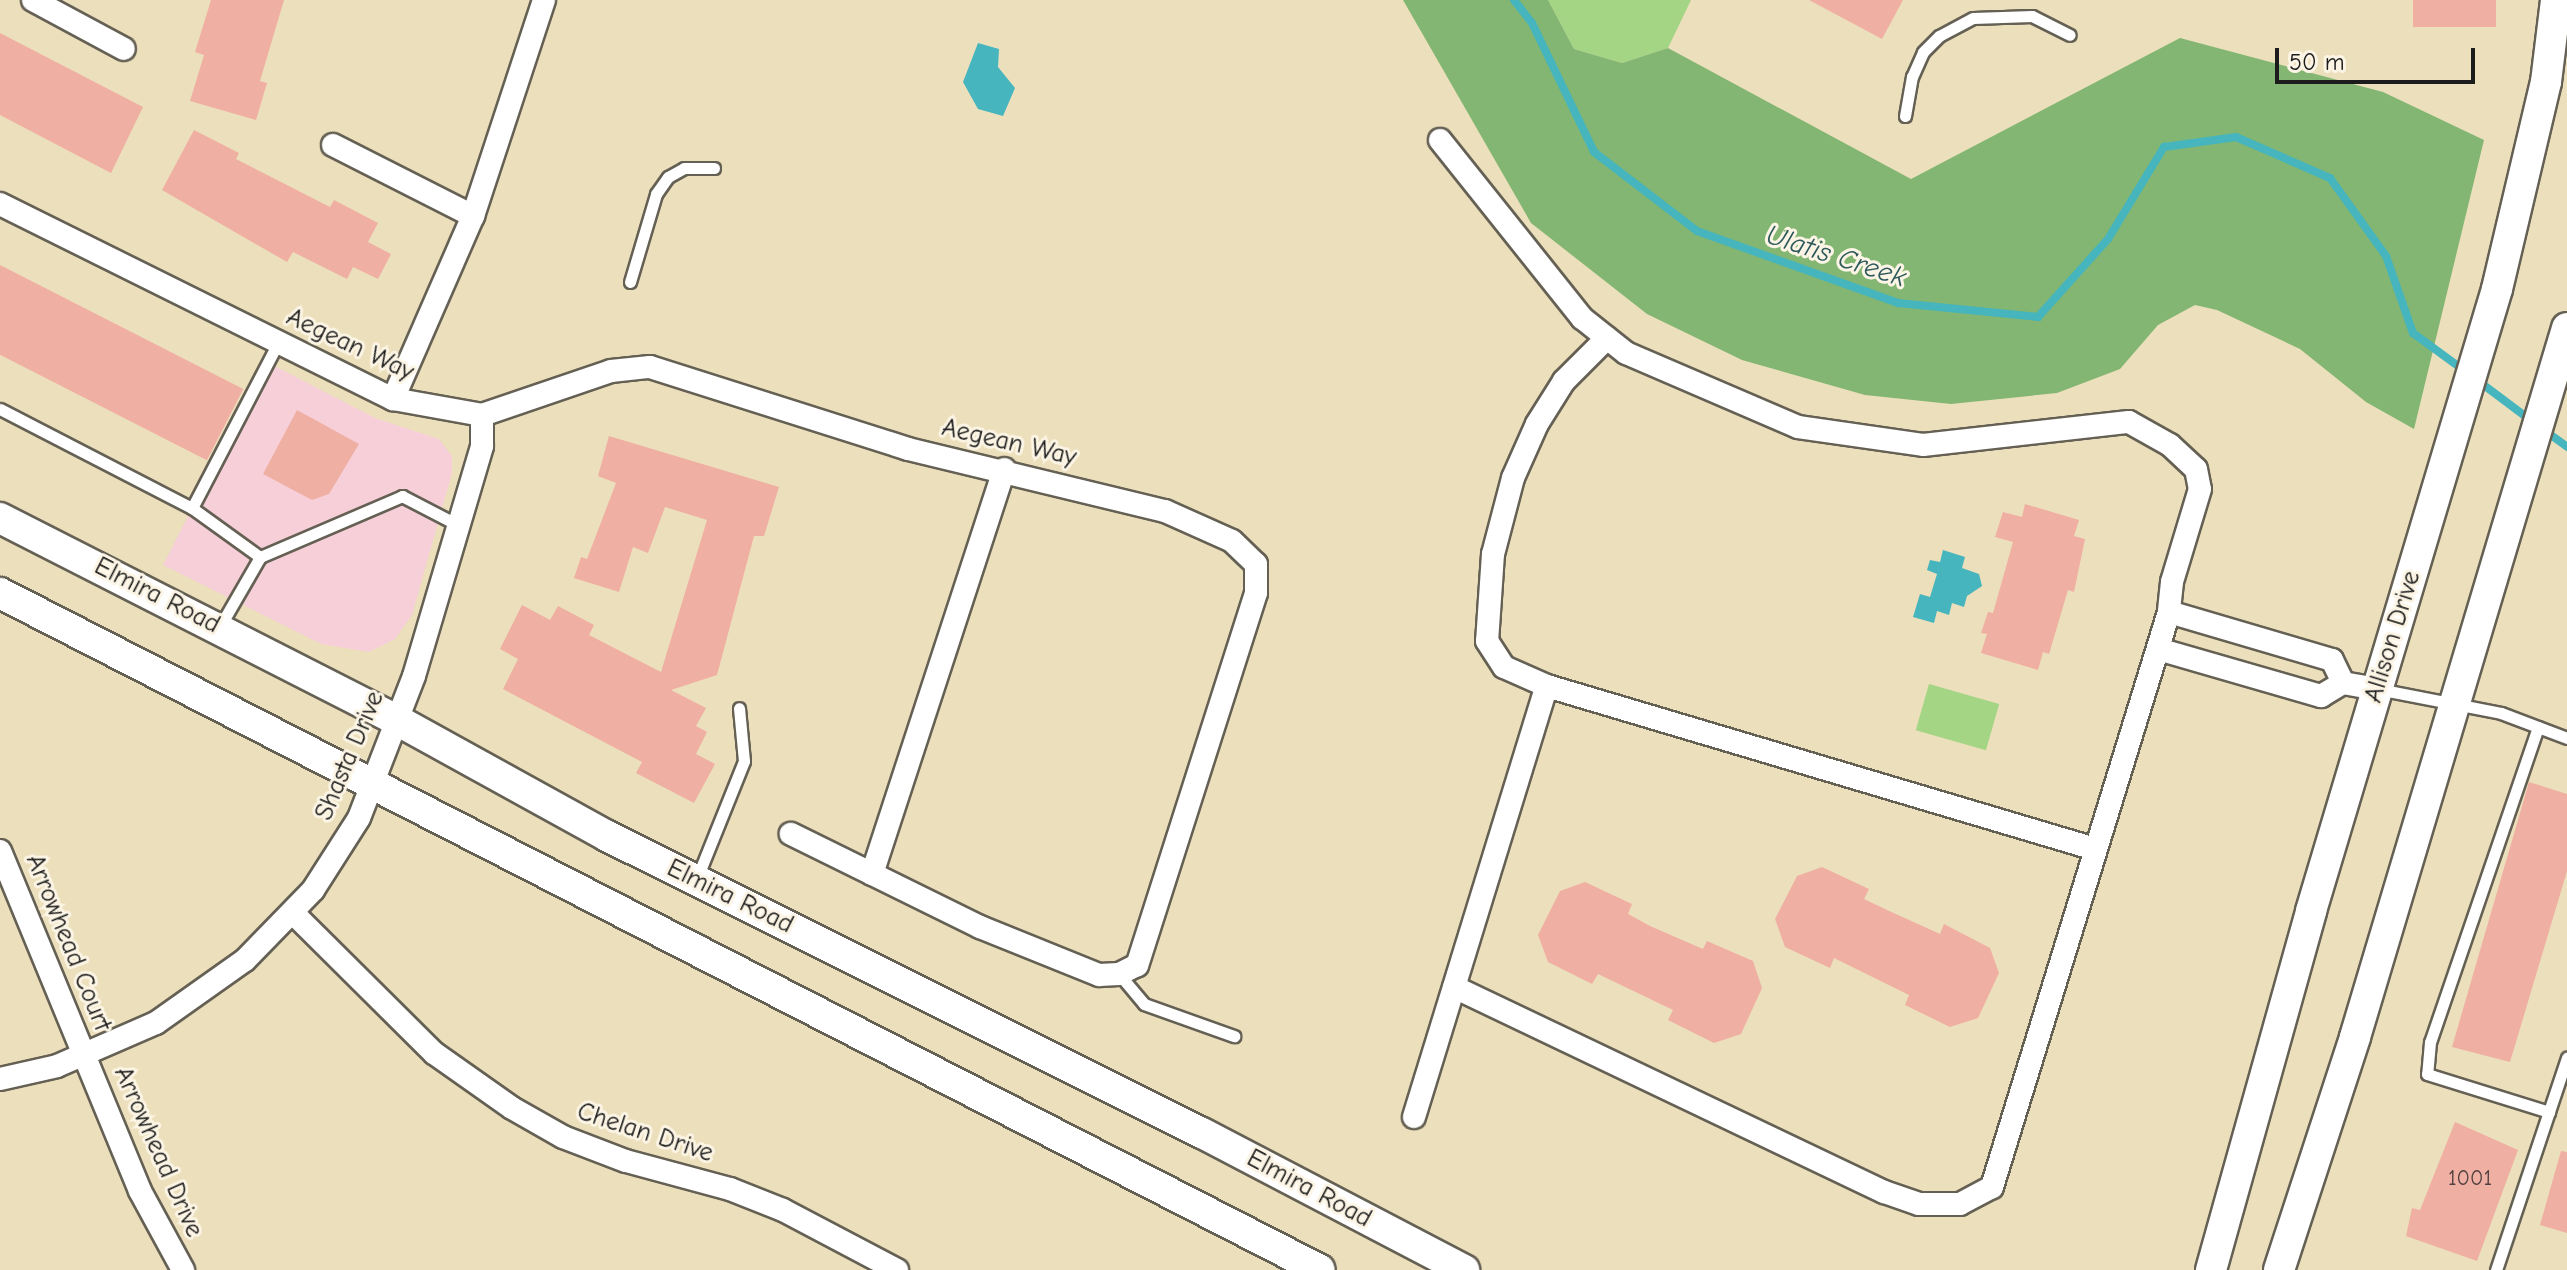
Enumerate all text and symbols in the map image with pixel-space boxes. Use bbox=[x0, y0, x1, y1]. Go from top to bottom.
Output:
scale bar bbox=[2279, 32, 2479, 82]
text: 50 m bbox=[2289, 48, 2345, 76]
water label: Ulatis Creek bbox=[1762, 218, 1910, 294]
street label: Aegean Way bbox=[281, 302, 419, 388]
street label: Aegean Way bbox=[939, 412, 1079, 474]
street label: Elmira Road bbox=[89, 551, 225, 641]
street label: Allison Drive bbox=[2358, 567, 2428, 707]
street label: Shasta Drive bbox=[309, 687, 391, 825]
street label: Arrowhead Court bbox=[18, 850, 118, 1036]
street label: Elmira Road bbox=[662, 853, 798, 941]
street label: Arrowhead Drive bbox=[106, 1062, 210, 1242]
street label: Chelan Drive bbox=[573, 1096, 717, 1170]
street label: Elmira Road bbox=[1241, 1143, 1377, 1235]
house number: 1001 bbox=[2448, 1166, 2492, 1192]

